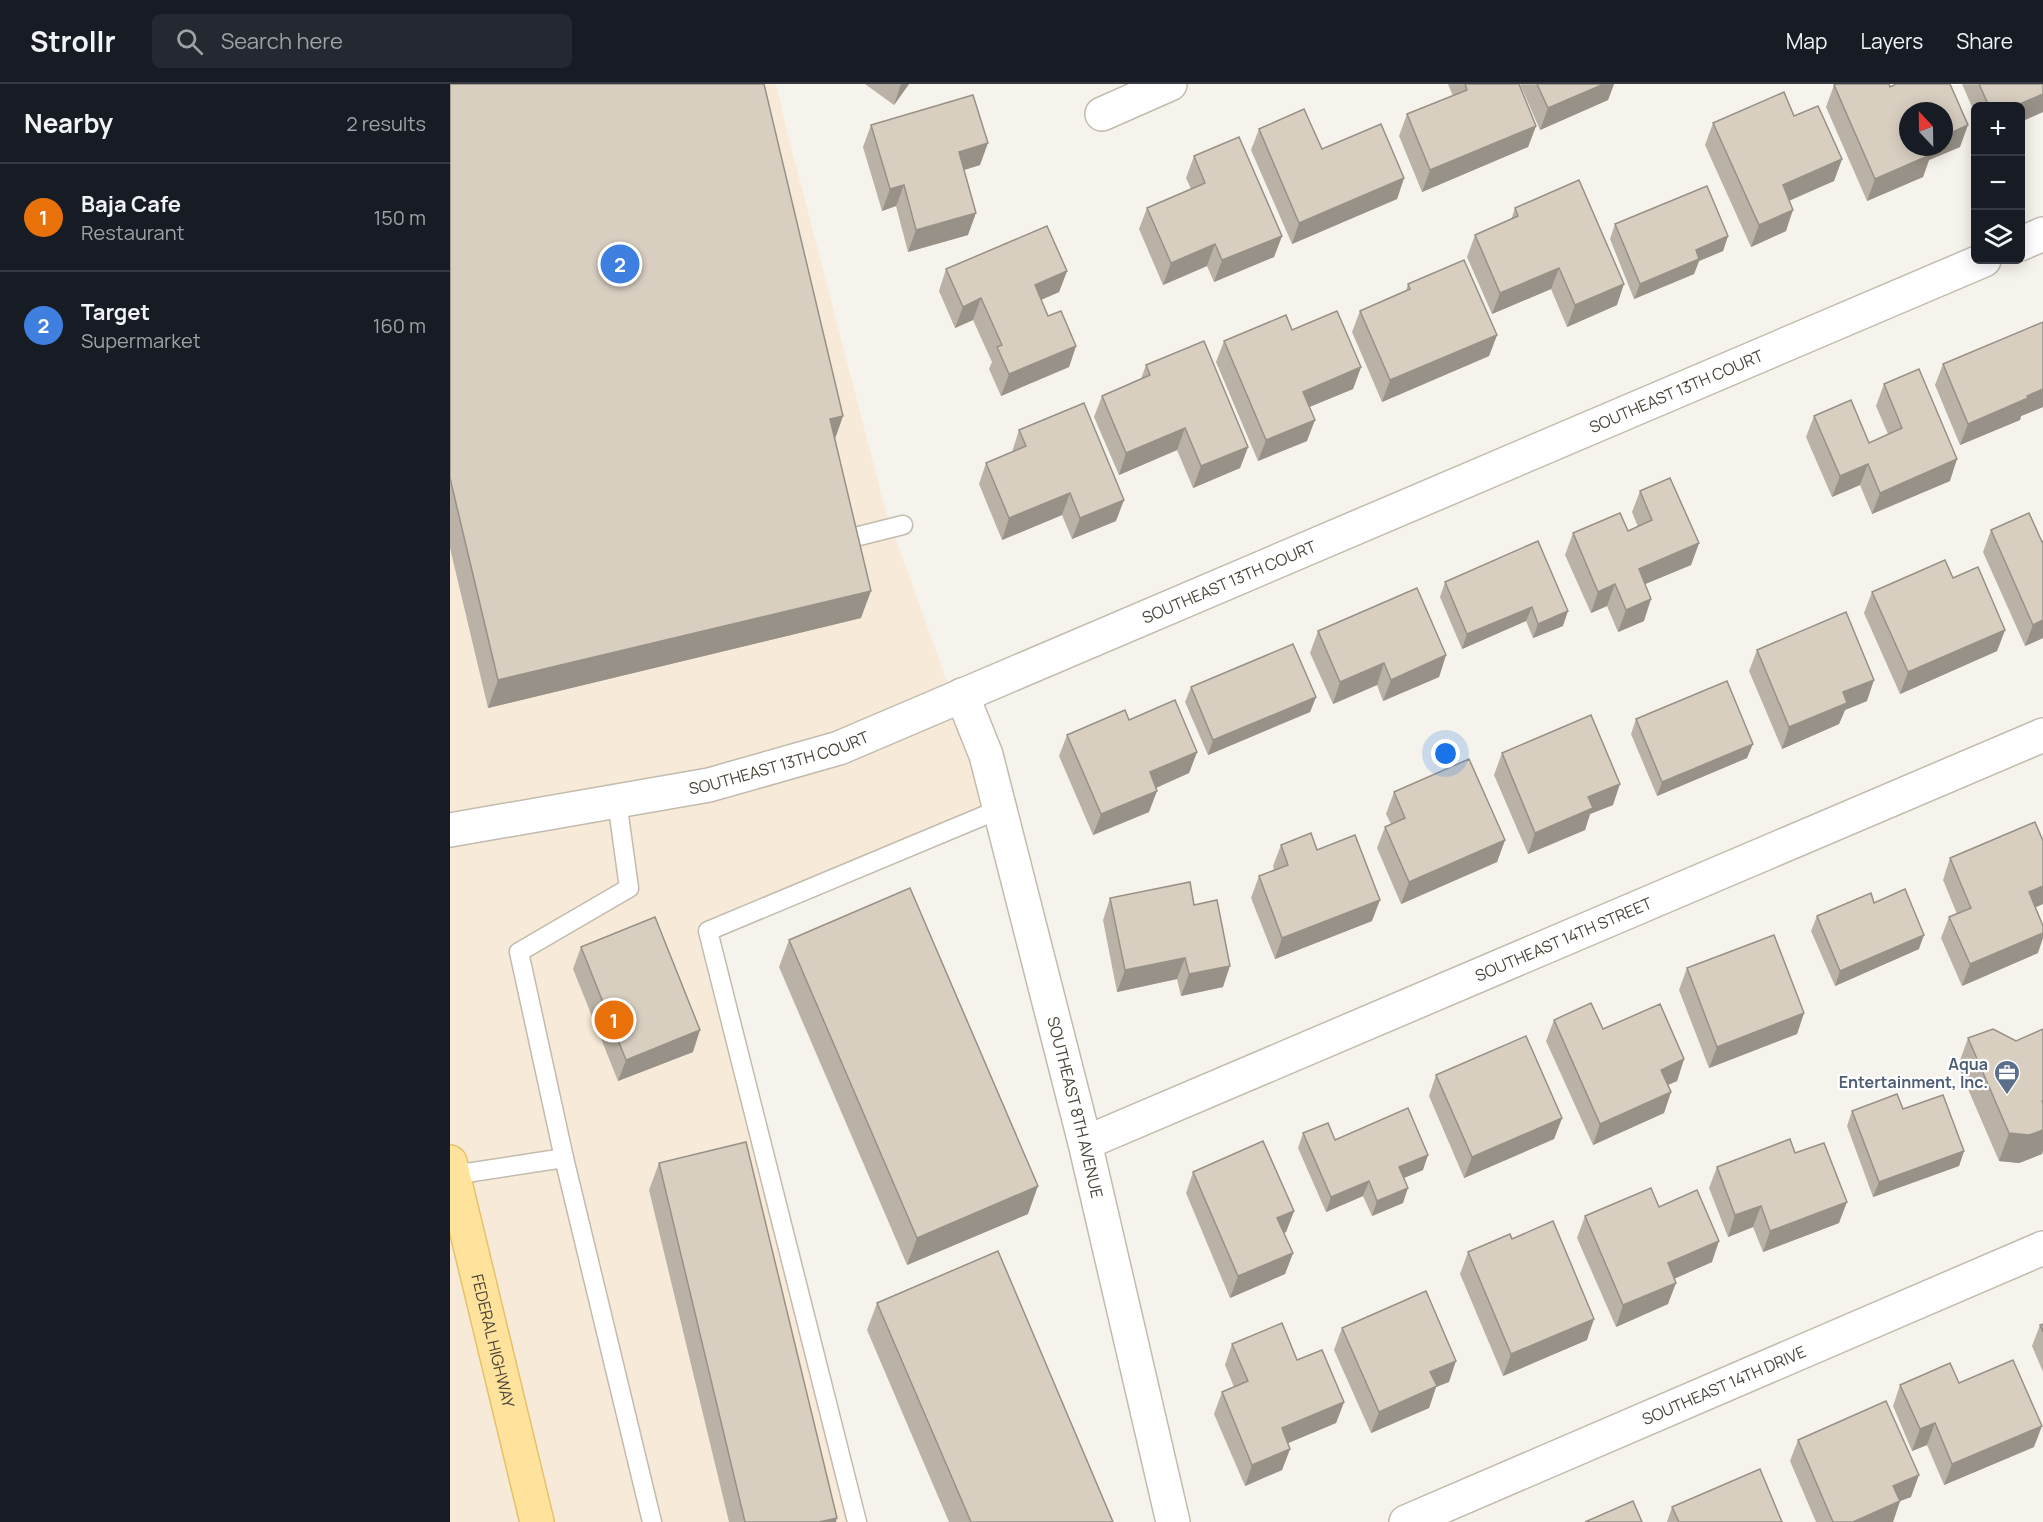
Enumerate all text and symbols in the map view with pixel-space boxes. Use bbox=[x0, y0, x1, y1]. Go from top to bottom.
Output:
search box bbox=[152, 14, 572, 68]
text: Strollr bbox=[30, 22, 116, 60]
icon: search bbox=[173, 25, 206, 58]
text: Search here bbox=[221, 26, 343, 56]
text: Map bbox=[1786, 27, 1827, 55]
text: Layers bbox=[1860, 27, 1923, 55]
text: Share bbox=[1956, 27, 2013, 55]
north arrow bbox=[1899, 102, 1953, 156]
map controls bbox=[1971, 102, 2025, 264]
button: + bbox=[1971, 102, 2025, 156]
text: Nearby bbox=[24, 105, 113, 141]
text: 2 results bbox=[346, 110, 426, 137]
button: − bbox=[1971, 156, 2025, 210]
text: Baja Cafe bbox=[81, 189, 181, 219]
text: 1 bbox=[39, 204, 48, 231]
text: 150 m bbox=[373, 204, 426, 231]
button: layers bbox=[1971, 210, 2025, 264]
text: Restaurant bbox=[81, 219, 185, 246]
pin: 2 bbox=[600, 242, 640, 286]
text: Target bbox=[81, 297, 150, 327]
text: 2 bbox=[38, 312, 49, 339]
text: 160 m bbox=[373, 312, 426, 339]
text: Supermarket bbox=[81, 327, 201, 354]
street label: SOUTHEAST 13TH COURT bbox=[1586, 344, 1767, 438]
street label: SOUTHEAST 13TH COURT bbox=[1139, 535, 1320, 629]
street label: SOUTHEAST 13TH COURT bbox=[687, 725, 873, 799]
your location bbox=[1431, 739, 1460, 768]
street label: SOUTHEAST 14TH STREET bbox=[1472, 892, 1656, 987]
pin: 1 bbox=[594, 998, 634, 1042]
street label: SOUTHEAST 8TH AVENUE bbox=[1042, 1014, 1108, 1200]
place label: Aqua Entertainment, Inc. bbox=[1839, 1053, 1988, 1093]
office icon: Aqua Entertainment, Inc. bbox=[1992, 1058, 2022, 1096]
street label: FEDERAL HIGHWAY bbox=[466, 1272, 520, 1410]
street label: SOUTHEAST 14TH DRIVE bbox=[1639, 1340, 1809, 1430]

